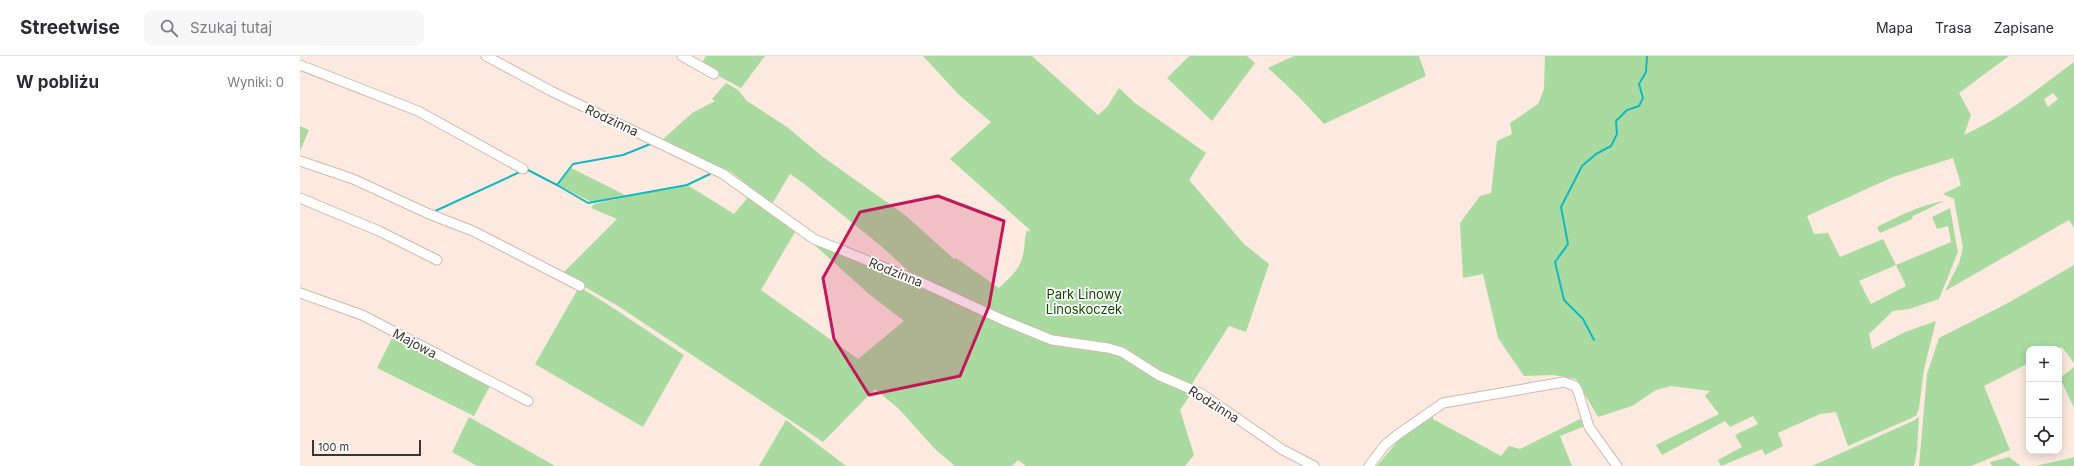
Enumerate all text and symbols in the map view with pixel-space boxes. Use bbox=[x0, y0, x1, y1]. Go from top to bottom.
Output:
search box bbox=[144, 10, 424, 46]
text: Streetwise bbox=[20, 16, 120, 39]
icon: search bbox=[158, 17, 180, 39]
text: Szukaj tutaj bbox=[190, 18, 272, 37]
text: Mapa bbox=[1876, 19, 1913, 36]
text: Trasa bbox=[1935, 19, 1972, 36]
text: Zapisane bbox=[1994, 19, 2054, 36]
text: W pobliżu bbox=[16, 72, 99, 92]
text: Wyniki: 0 bbox=[227, 74, 284, 90]
street label: Rodzinna bbox=[583, 101, 641, 139]
street label: Rodzinna bbox=[867, 254, 925, 290]
park label: Park Linowy Linoskoczek bbox=[1046, 286, 1122, 317]
street label: Majowa bbox=[390, 325, 440, 361]
map controls bbox=[2026, 346, 2062, 454]
button: + bbox=[2026, 346, 2062, 382]
street label: Rodzinna bbox=[1186, 382, 1242, 426]
button: − bbox=[2026, 382, 2062, 418]
button: locate bbox=[2026, 418, 2062, 454]
scale bar bbox=[312, 438, 421, 457]
text: 100 m bbox=[318, 440, 349, 454]

